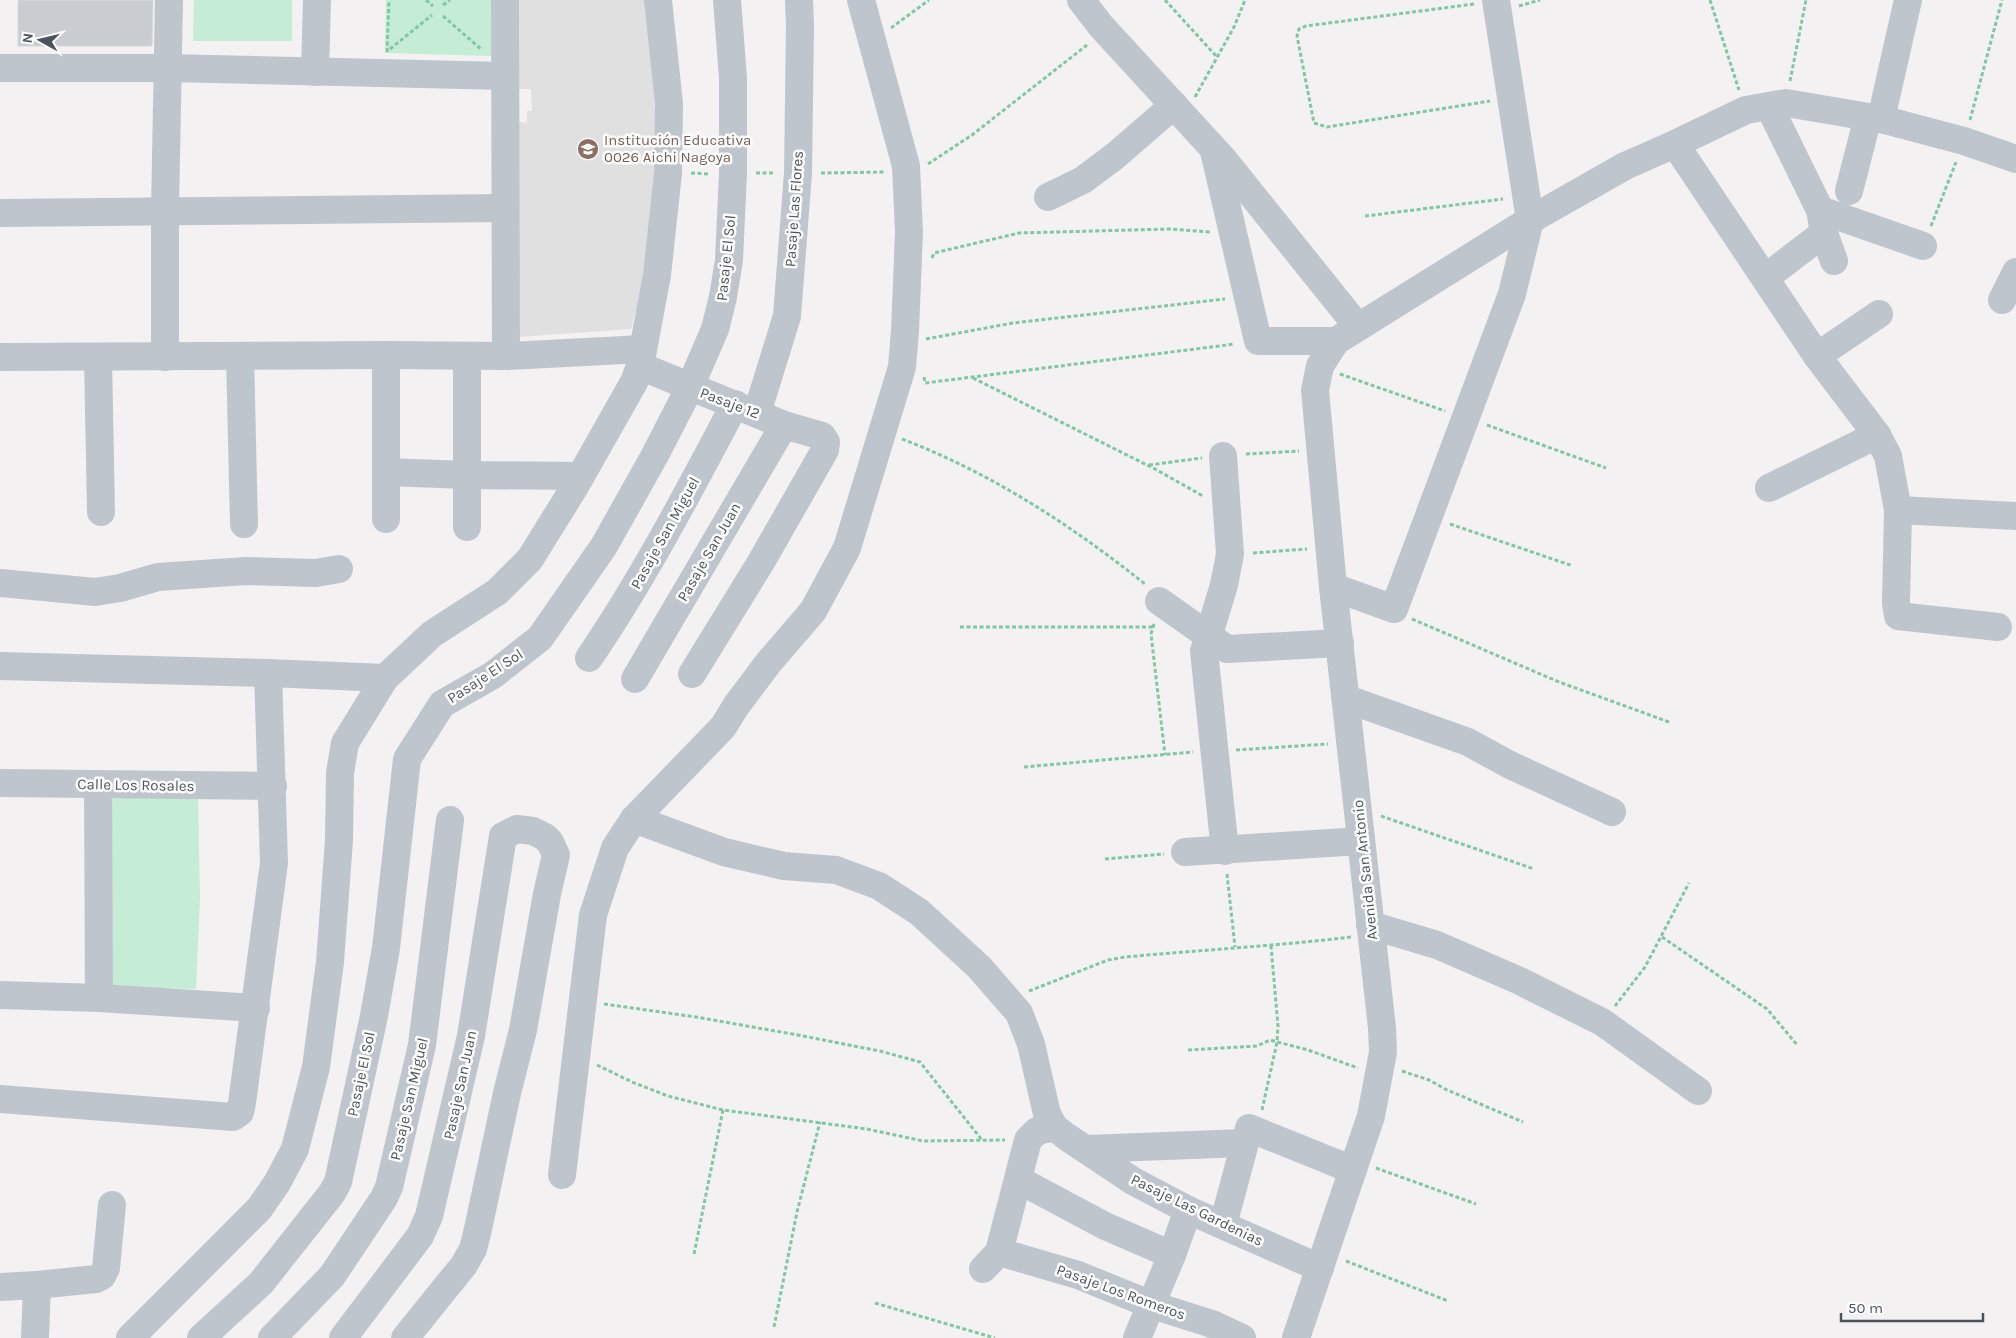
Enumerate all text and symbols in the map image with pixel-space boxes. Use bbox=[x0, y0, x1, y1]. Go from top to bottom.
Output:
north arrow bbox=[15, 15, 65, 65]
text: N bbox=[19, 32, 37, 44]
place label: Institución Educativa 0026 Aichi Nagoya bbox=[604, 131, 751, 166]
school or university icon: Institución Educativa 0026 Aichi Nagoya bbox=[576, 137, 600, 161]
street label: Pasaje Las Flores bbox=[781, 150, 807, 268]
street label: Pasaje El Sol bbox=[713, 214, 739, 302]
street label: Pasaje 12 bbox=[698, 383, 762, 423]
street label: Pasaje San Miguel bbox=[627, 474, 703, 592]
street label: Pasaje San Juan bbox=[673, 499, 745, 605]
street label: Pasaje El Sol bbox=[444, 645, 526, 707]
street label: Calle Los Rosales bbox=[77, 775, 195, 795]
street label: Avenida San Antonio bbox=[1349, 799, 1381, 941]
street label: Pasaje San Juan bbox=[440, 1029, 480, 1141]
street label: Pasaje El Sol bbox=[343, 1030, 379, 1118]
street label: Pasaje San Miguel bbox=[386, 1036, 432, 1162]
street label: Pasaje Las Gardenias bbox=[1128, 1170, 1266, 1250]
street label: Pasaje Los Romeros bbox=[1054, 1260, 1188, 1324]
scale bar bbox=[1841, 1290, 1984, 1322]
text: 50 m bbox=[1848, 1299, 1883, 1317]

